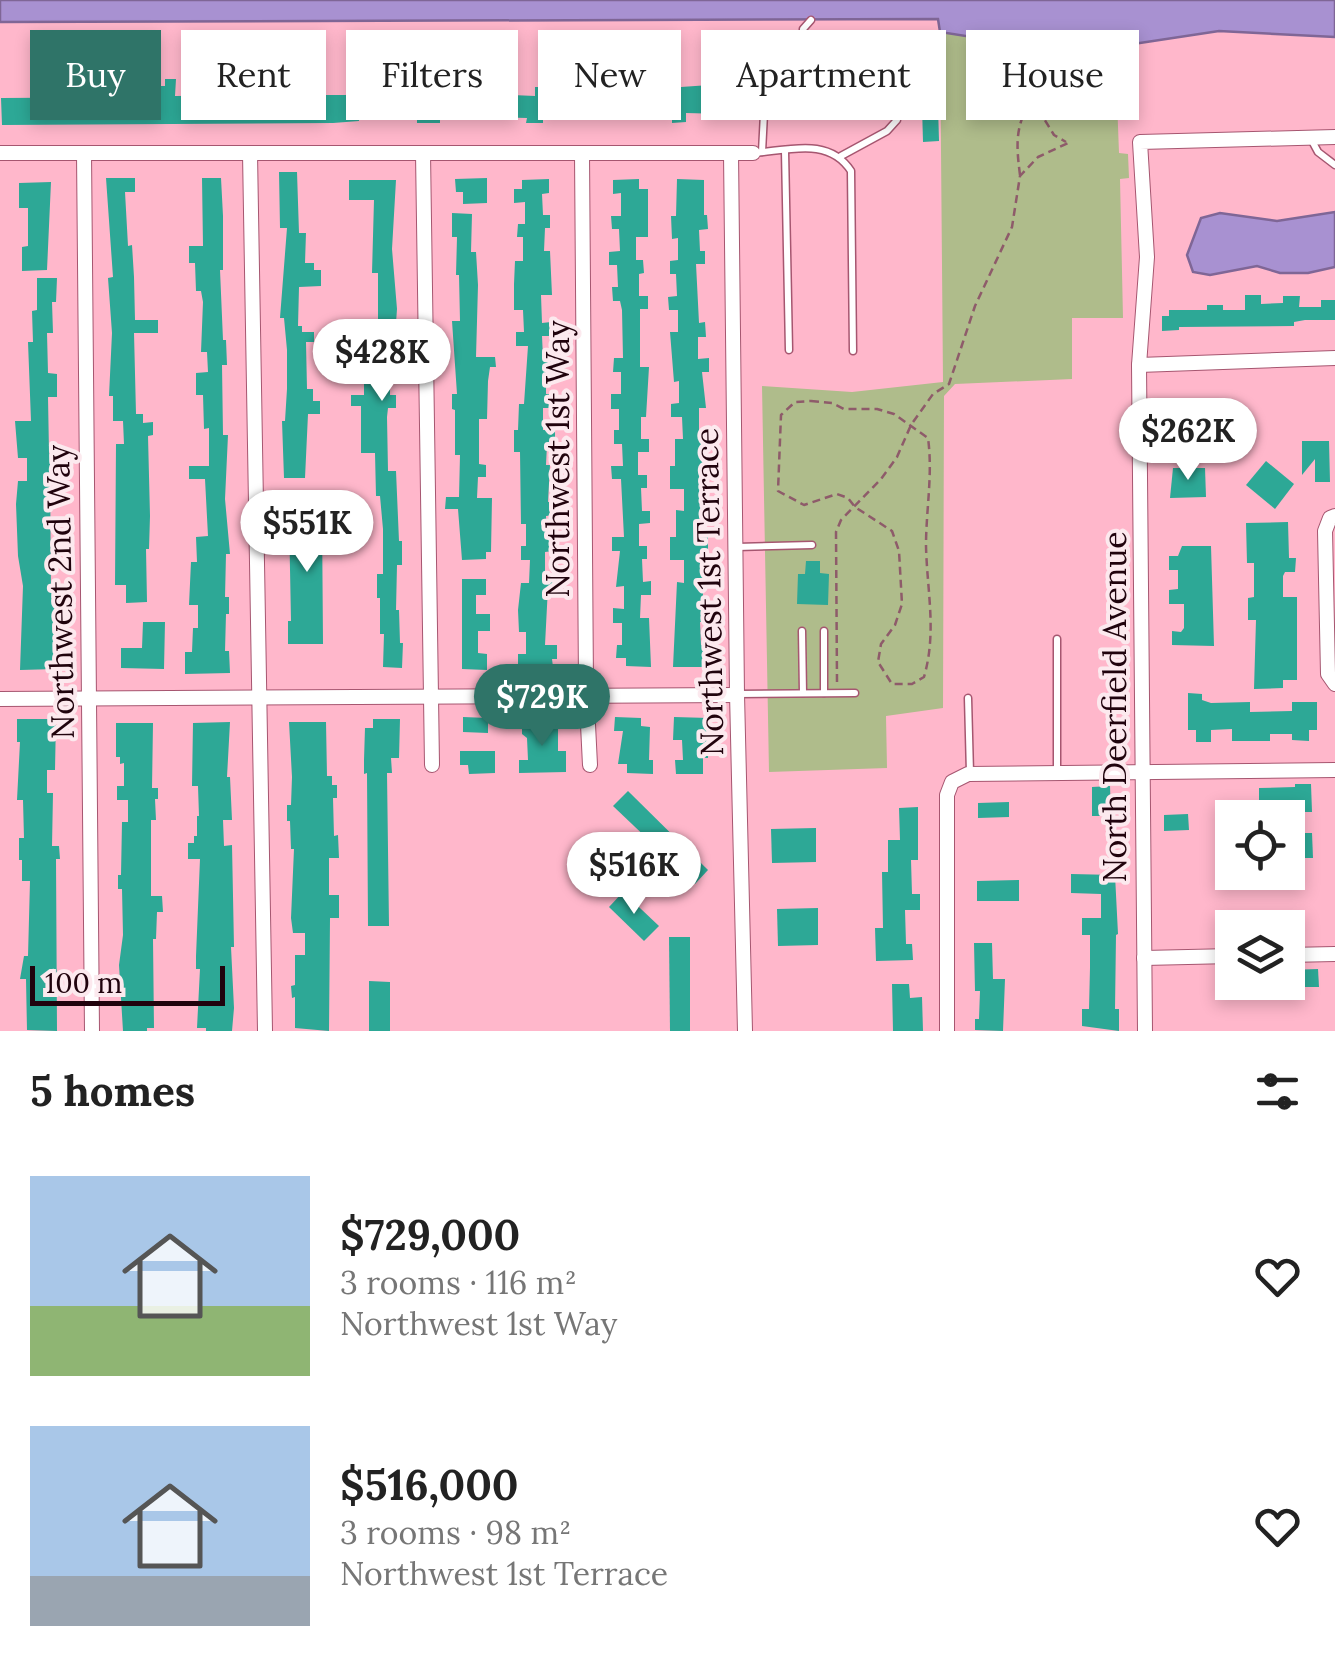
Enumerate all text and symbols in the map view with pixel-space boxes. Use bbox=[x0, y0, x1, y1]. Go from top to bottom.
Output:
chip: Buy bbox=[30, 30, 161, 120]
chip: Rent bbox=[181, 30, 326, 120]
chip: Filters bbox=[346, 30, 518, 120]
chip: New bbox=[538, 30, 681, 120]
chip: Apartment bbox=[701, 30, 946, 120]
chip: House bbox=[966, 30, 1139, 120]
pin: $428K bbox=[312, 319, 452, 404]
street label: Northwest 1st Way bbox=[537, 320, 578, 598]
text: $428K bbox=[335, 331, 429, 372]
pin: $262K bbox=[1118, 398, 1258, 483]
text: $262K bbox=[1141, 410, 1235, 451]
street label: Northwest 1st Terrace bbox=[686, 428, 732, 756]
street label: Northwest 2nd Way bbox=[37, 444, 83, 739]
pin: $551K bbox=[237, 490, 377, 575]
text: $551K bbox=[262, 502, 352, 543]
street label: North Deerfield Avenue bbox=[1094, 531, 1135, 883]
pin: $729K bbox=[472, 664, 612, 749]
text: $729K bbox=[496, 676, 588, 717]
map controls bbox=[1215, 800, 1305, 1000]
button: locate bbox=[1215, 800, 1305, 890]
pin: $516K bbox=[564, 832, 704, 917]
text: $516K bbox=[589, 844, 679, 885]
button: layers bbox=[1215, 910, 1305, 1000]
scale bar bbox=[30, 961, 225, 1006]
text: 100 m bbox=[45, 965, 122, 1001]
text: 5 homes bbox=[30, 1064, 195, 1118]
icon: filters bbox=[1250, 1064, 1305, 1119]
text: $729,000 bbox=[340, 1208, 520, 1262]
icon: home bbox=[110, 1216, 230, 1336]
icon: heart bbox=[1250, 1249, 1305, 1304]
text: 3 rooms · 116 m² bbox=[340, 1262, 577, 1303]
text: Northwest 1st Way bbox=[340, 1303, 617, 1344]
text: $516,000 bbox=[340, 1458, 519, 1512]
icon: home bbox=[110, 1466, 230, 1586]
icon: heart bbox=[1250, 1499, 1305, 1554]
text: 3 rooms · 98 m² bbox=[340, 1512, 571, 1553]
text: Northwest 1st Terrace bbox=[340, 1553, 668, 1594]

